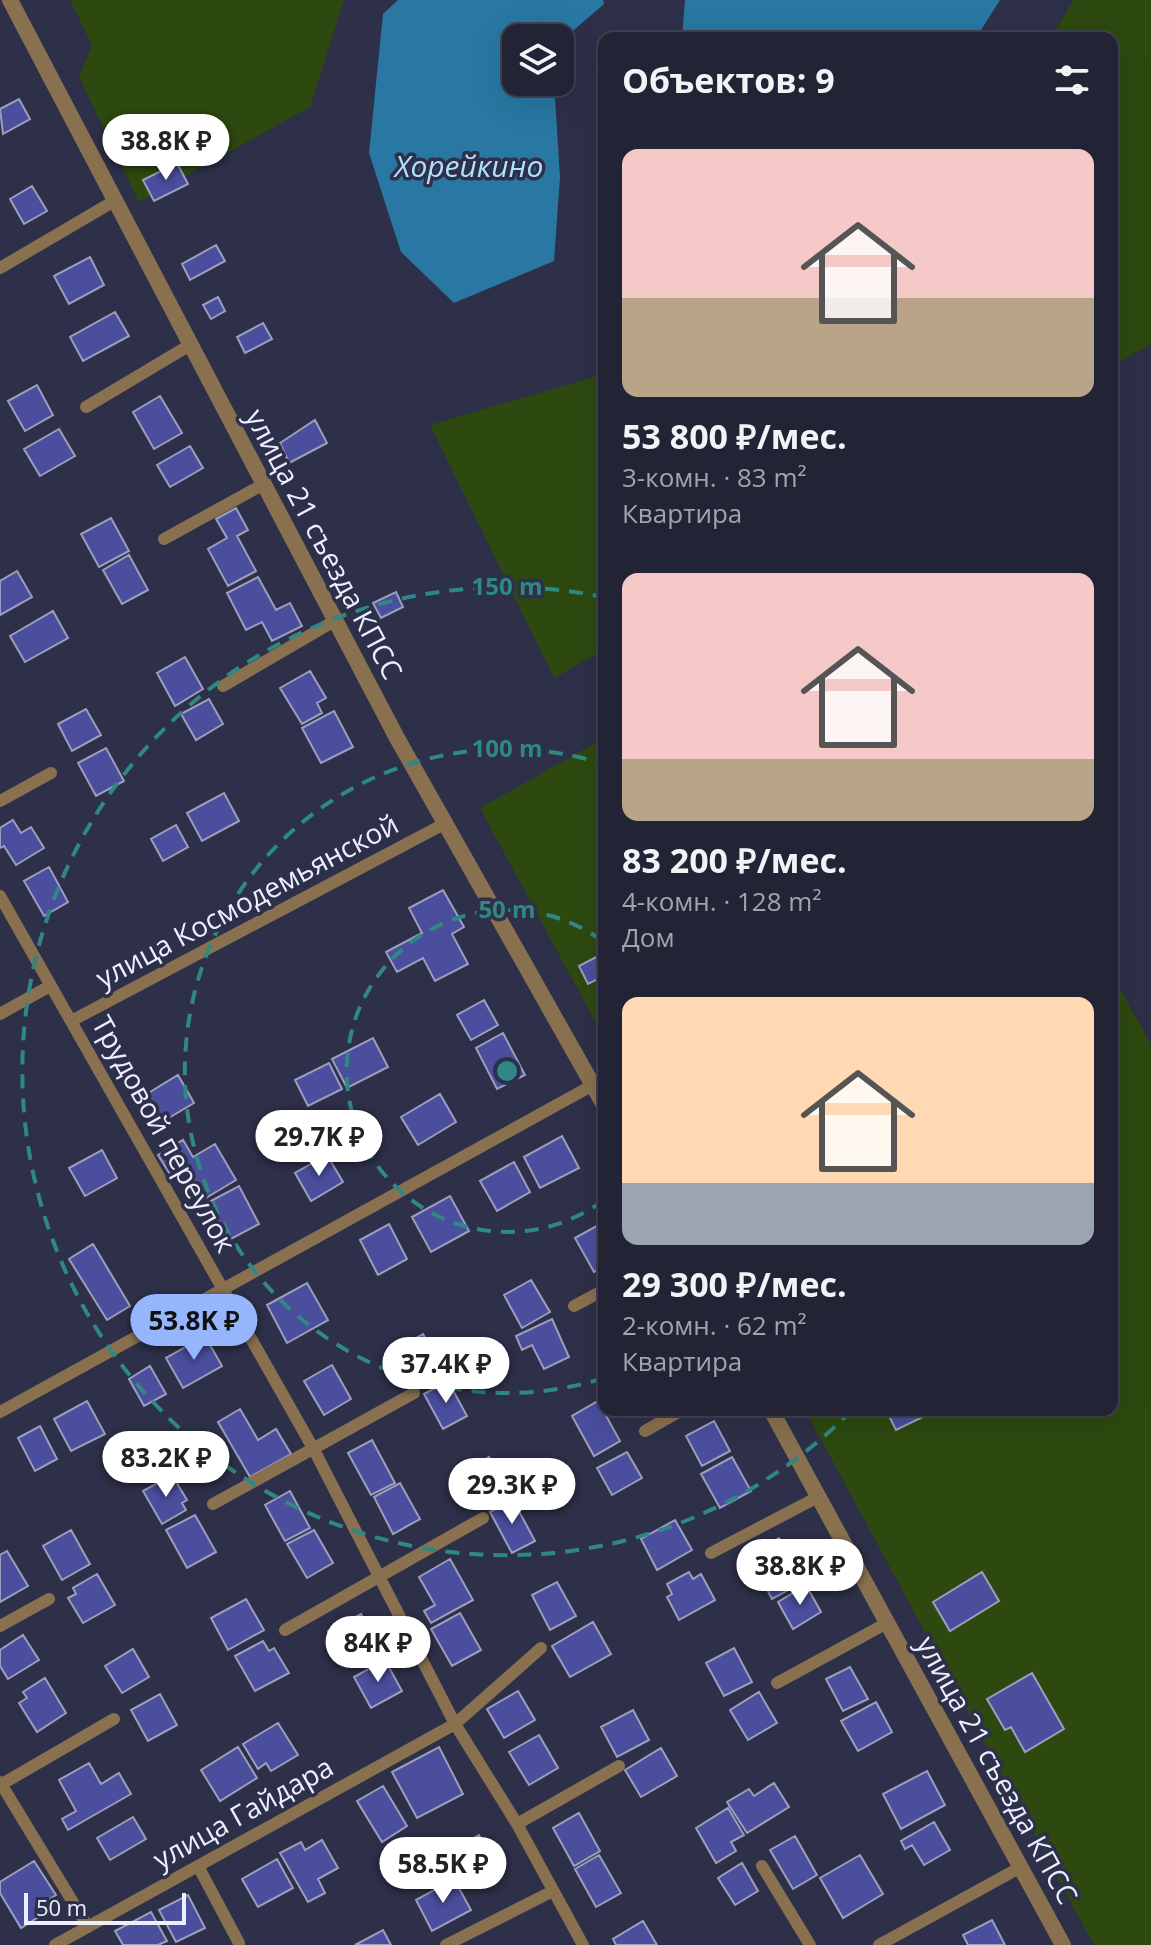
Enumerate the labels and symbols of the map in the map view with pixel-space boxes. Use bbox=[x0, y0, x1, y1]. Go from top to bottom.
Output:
pin: 38.8K ₽ bbox=[92, 114, 240, 182]
water label: Хорейкино bbox=[393, 145, 543, 186]
street label: улица 21 съезда КПСС bbox=[237, 402, 412, 685]
text: 150 m bbox=[472, 569, 542, 602]
text: 100 m bbox=[472, 731, 542, 764]
street label: улица Космодемьянской bbox=[89, 804, 404, 996]
text: 50 m bbox=[478, 892, 536, 925]
street label: Трудовой переулок bbox=[84, 1008, 246, 1259]
centre of rings bbox=[493, 1057, 521, 1085]
pin: 29.7K ₽ bbox=[245, 1110, 393, 1178]
pin: 53.8K ₽ bbox=[120, 1294, 268, 1362]
pin: 37.4K ₽ bbox=[372, 1337, 520, 1405]
pin: 83.2K ₽ bbox=[92, 1431, 240, 1499]
pin: 29.3K ₽ bbox=[438, 1458, 586, 1526]
pin: 38.8K ₽ bbox=[726, 1539, 874, 1607]
pin: 84K ₽ bbox=[322, 1616, 434, 1684]
street label: улица 21 съезда КПСС bbox=[908, 1629, 1087, 1910]
street label: улица Гайдара bbox=[146, 1747, 339, 1877]
pin: 58.5K ₽ bbox=[369, 1837, 517, 1905]
scale bar bbox=[24, 1889, 186, 1925]

